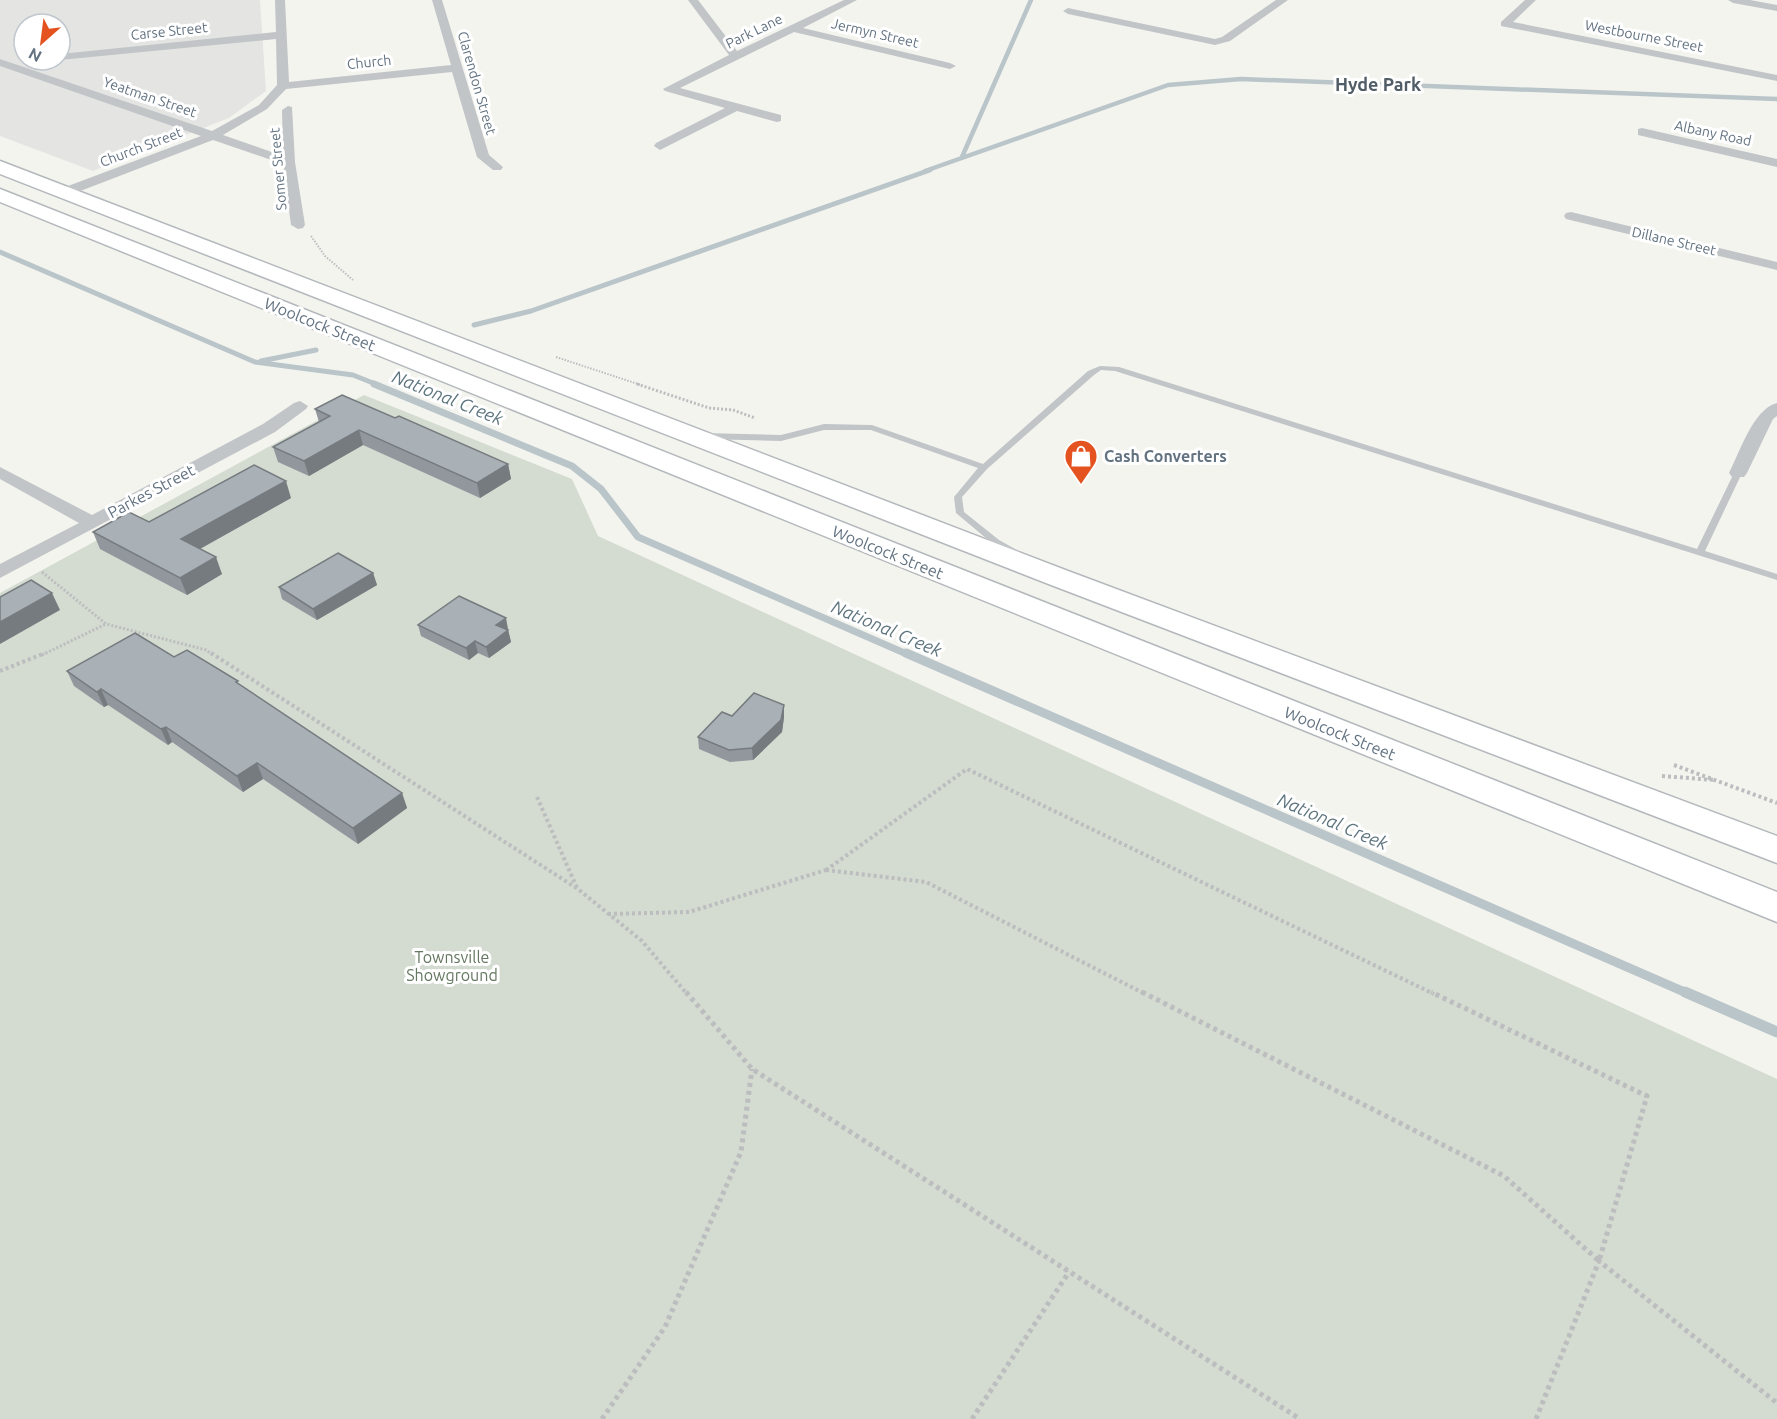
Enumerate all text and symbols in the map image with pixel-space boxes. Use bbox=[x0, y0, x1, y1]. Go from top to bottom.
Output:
street label: Park Lane bbox=[723, 10, 785, 52]
north arrow bbox=[12, 12, 72, 72]
street label: Jermyn Street bbox=[830, 15, 921, 51]
street label: Westbourne Street bbox=[1584, 17, 1705, 55]
street label: Carse Street bbox=[130, 19, 209, 43]
street label: Clarendon Street bbox=[455, 29, 500, 137]
text: N bbox=[25, 44, 44, 66]
street label: Church bbox=[346, 52, 392, 72]
street label: Yeatman Street bbox=[101, 74, 199, 121]
district label: Hyde Park bbox=[1335, 74, 1421, 94]
street label: Albany Road bbox=[1673, 117, 1753, 149]
street label: Church Street bbox=[98, 124, 185, 170]
street label: Somer Street bbox=[266, 126, 290, 211]
street label: Dillane Street bbox=[1630, 224, 1718, 259]
street label: Woolcock Street bbox=[262, 294, 379, 355]
water label: National Creek bbox=[390, 366, 507, 429]
shop icon: Cash Converters bbox=[1063, 438, 1099, 485]
place label: Cash Converters bbox=[1104, 447, 1227, 465]
street label: Parkes Street bbox=[105, 460, 198, 521]
street label: Woolcock Street bbox=[830, 522, 947, 583]
water label: National Creek bbox=[829, 596, 946, 661]
street label: Woolcock Street bbox=[1282, 703, 1399, 764]
water label: National Creek bbox=[1275, 789, 1392, 854]
park label: Townsville Showground bbox=[406, 948, 498, 984]

